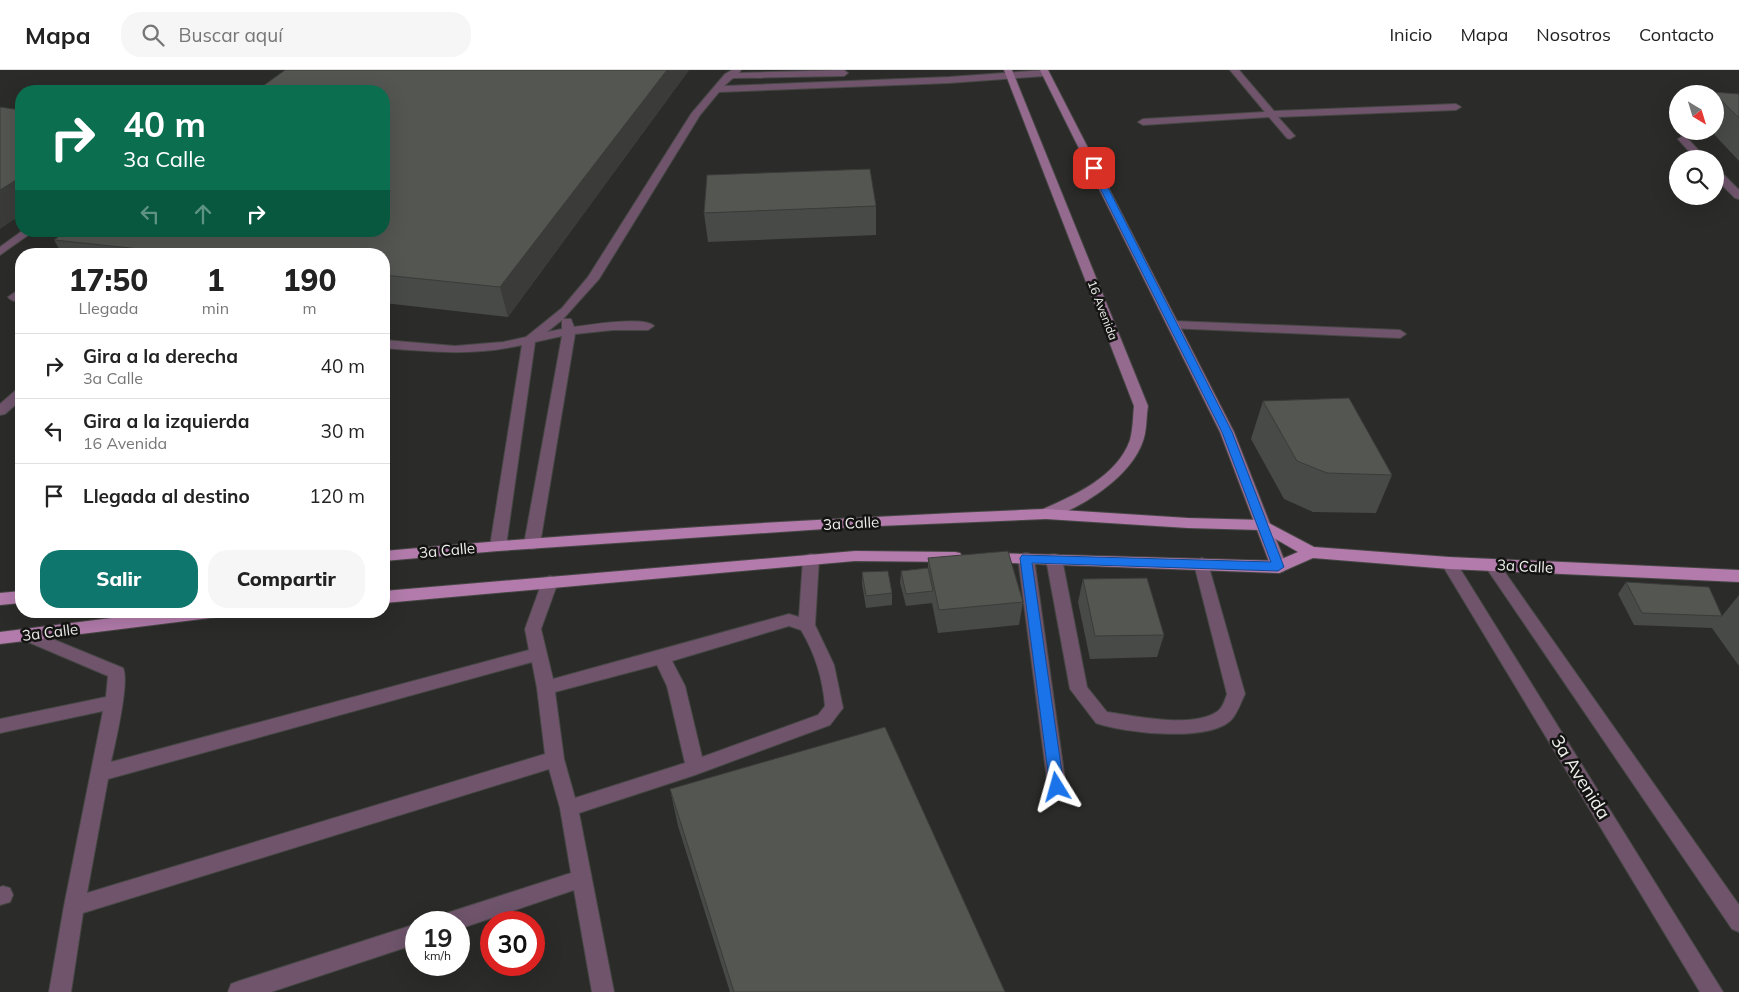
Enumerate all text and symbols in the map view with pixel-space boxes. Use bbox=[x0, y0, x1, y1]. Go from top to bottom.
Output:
search box bbox=[121, 12, 471, 57]
text: Mapa bbox=[25, 20, 91, 50]
icon: search bbox=[139, 21, 167, 49]
text: Buscar aquí bbox=[179, 23, 283, 47]
text: Inicio bbox=[1389, 23, 1432, 46]
text: Mapa bbox=[1460, 23, 1508, 46]
text: Nosotros bbox=[1536, 23, 1611, 46]
text: Contacto bbox=[1639, 23, 1714, 46]
north arrow bbox=[1669, 85, 1724, 140]
map controls bbox=[1669, 85, 1724, 205]
text: 40 m bbox=[123, 102, 206, 146]
icon: right bbox=[40, 105, 105, 170]
text: 3a Calle bbox=[123, 145, 205, 173]
pin bbox=[1073, 147, 1115, 189]
button: search bbox=[1669, 150, 1724, 205]
icon: arrive bbox=[1080, 154, 1108, 182]
icon: left bbox=[136, 200, 164, 228]
icon: ahead bbox=[189, 200, 217, 228]
icon: right bbox=[242, 200, 270, 228]
text: 17:50 bbox=[68, 261, 148, 299]
text: 1 bbox=[206, 261, 224, 299]
text: 190 bbox=[283, 261, 337, 299]
street label: 16 Avenida bbox=[1085, 278, 1121, 342]
text: Llegada bbox=[79, 298, 138, 318]
text: min bbox=[202, 298, 229, 318]
text: m bbox=[302, 298, 317, 318]
text: Gira a la derecha bbox=[83, 344, 238, 368]
icon: right bbox=[40, 352, 68, 380]
text: 40 m bbox=[321, 354, 365, 378]
text: 3a Calle bbox=[83, 368, 143, 388]
text: Gira a la izquierda bbox=[83, 409, 249, 433]
icon: left bbox=[40, 417, 68, 445]
text: 30 m bbox=[321, 419, 365, 443]
text: 16 Avenida bbox=[83, 433, 167, 453]
icon: arrive bbox=[40, 482, 68, 510]
text: Llegada al destino bbox=[83, 484, 250, 508]
text: 120 m bbox=[309, 484, 365, 508]
street label: 3a Calle bbox=[822, 512, 880, 534]
street label: 3a Calle bbox=[418, 538, 476, 562]
button: Salir bbox=[40, 550, 198, 608]
button: Compartir bbox=[208, 550, 365, 608]
street label: 3a Calle bbox=[1496, 555, 1554, 577]
street label: 3a Calle bbox=[21, 619, 79, 645]
street label: 3a Avenida bbox=[1546, 731, 1616, 823]
position arrow bbox=[1030, 760, 1082, 812]
speed limit sign: 30 bbox=[480, 911, 545, 976]
text: 19 bbox=[422, 922, 453, 953]
text: km/h bbox=[424, 948, 451, 963]

